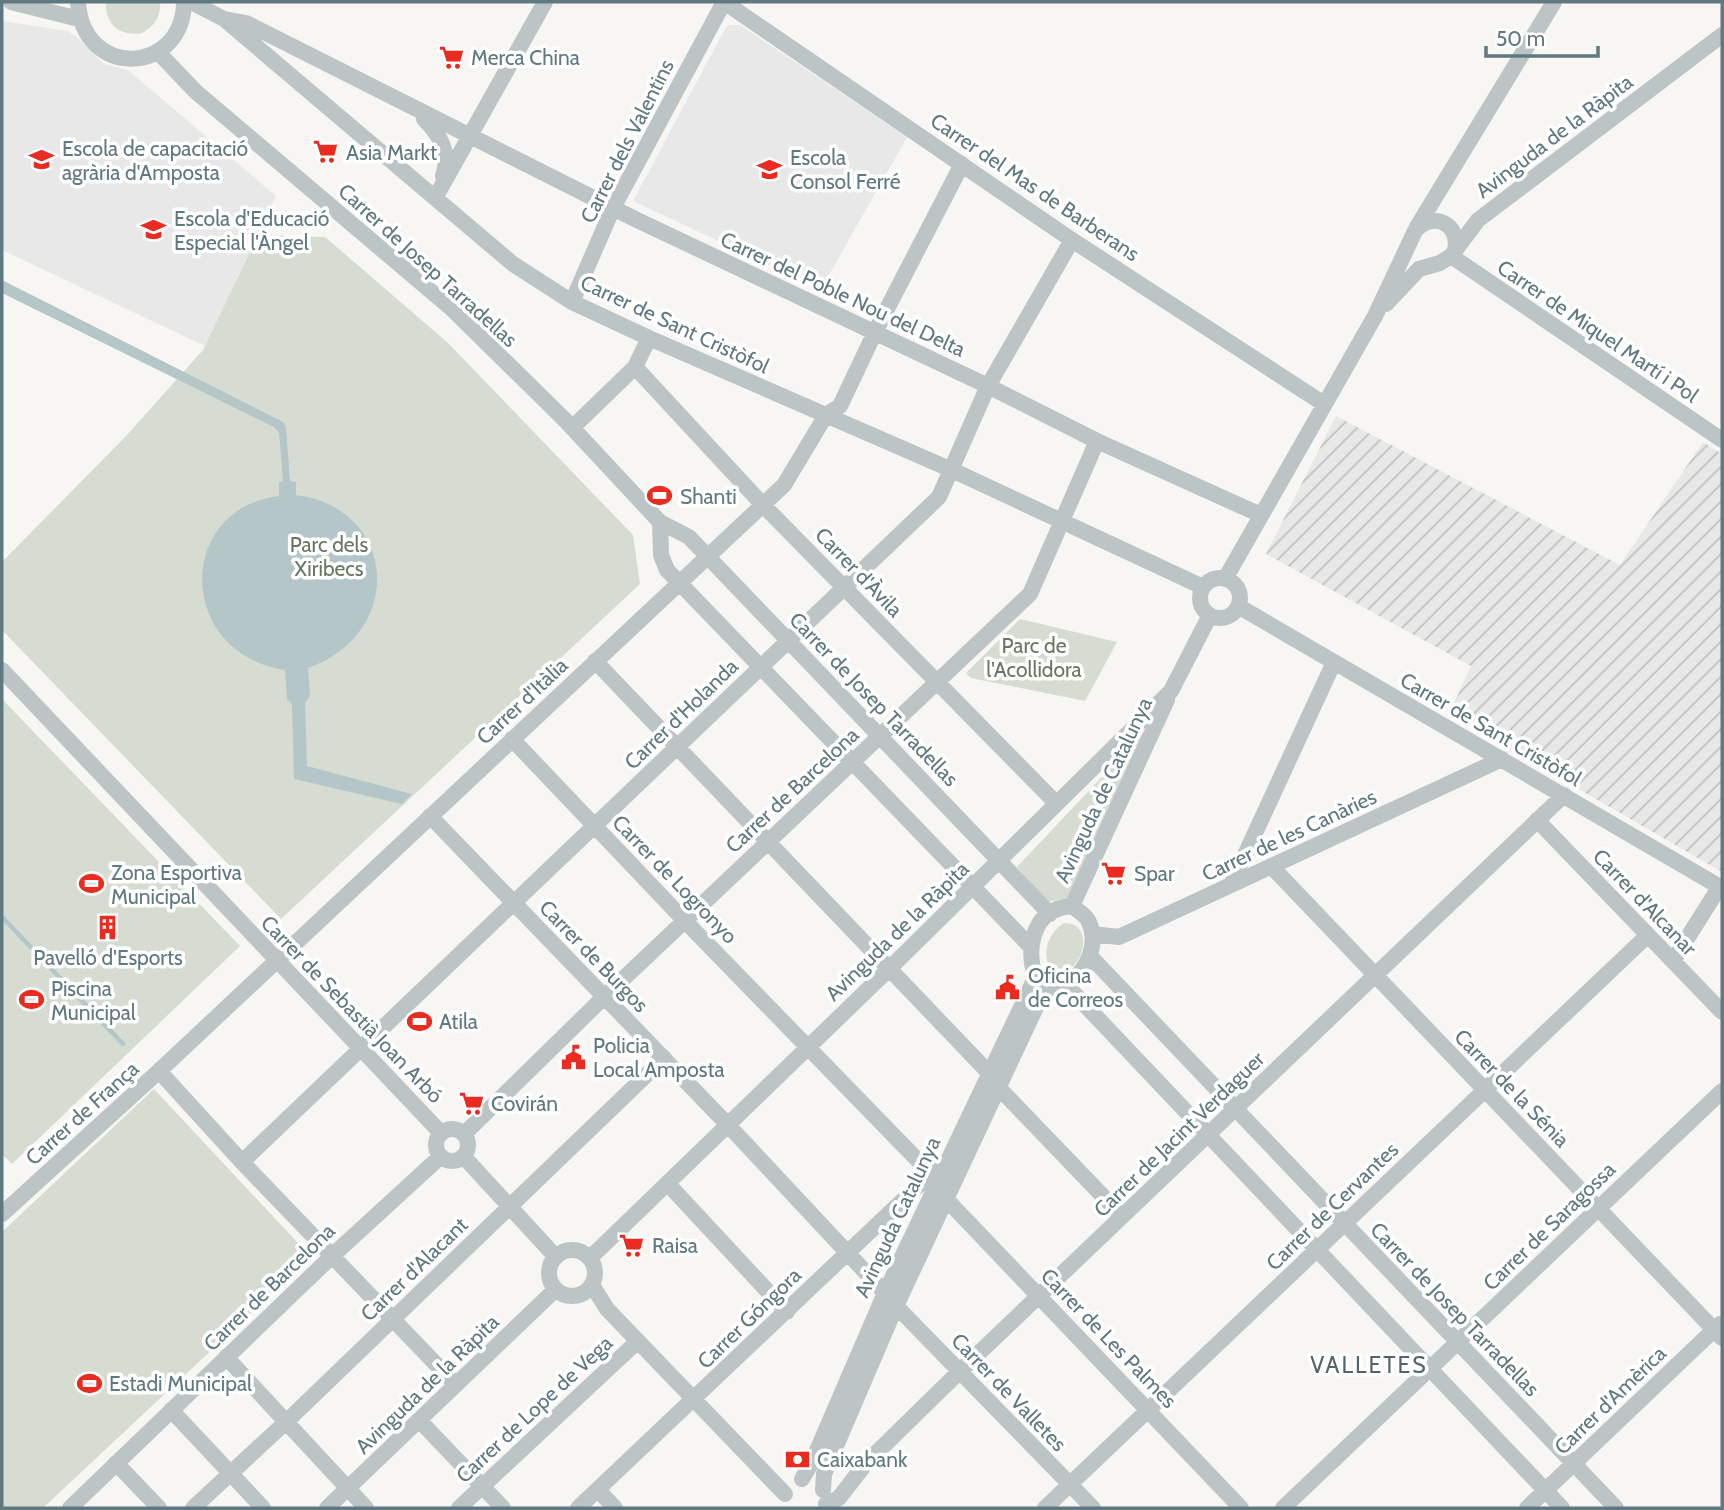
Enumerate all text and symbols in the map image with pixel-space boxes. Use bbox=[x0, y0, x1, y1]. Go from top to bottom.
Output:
scale bar bbox=[1486, 14, 1598, 58]
text: 50 m bbox=[1496, 26, 1545, 51]
supermarket icon: Merca China bbox=[437, 43, 465, 71]
place label: Merca China bbox=[471, 45, 580, 70]
street label: Carrer dels Valentins bbox=[575, 55, 679, 227]
street label: Avinguda de la Ràpita bbox=[1471, 69, 1637, 203]
street label: Carrer del Mas de Barberans bbox=[926, 108, 1144, 266]
place label: Escola de capacitació agrària d'Amposta bbox=[62, 136, 248, 185]
supermarket icon: Asia Markt bbox=[312, 138, 340, 166]
place label: Asia Markt bbox=[346, 140, 437, 165]
place label: Escola Consol Ferré bbox=[790, 145, 901, 194]
school or university icon: Escola de capacitació agrària d'Amposta bbox=[28, 146, 56, 174]
school or university icon: Escola Consol Ferré bbox=[756, 155, 784, 183]
street label: Carrer de Josep Tarradellas bbox=[333, 178, 523, 352]
place label: Escola d'Educació Especial l'Àngel bbox=[174, 206, 329, 255]
school or university icon: Escola d'Educació Especial l'Àngel bbox=[140, 216, 168, 244]
street label: Carrer del Poble Nou del Delta bbox=[717, 226, 969, 362]
street label: Carrer de Miquel Martí i Pol bbox=[1493, 254, 1703, 408]
street label: Carrer de Sant Cristòfol bbox=[577, 269, 773, 379]
sports icon: Shanti bbox=[646, 482, 674, 510]
place label: Shanti bbox=[680, 484, 737, 509]
street label: Carrer d'Àvila bbox=[810, 522, 908, 622]
park label: Parc dels Xiribecs bbox=[290, 532, 369, 581]
street label: Carrer de Josep Tarradellas bbox=[784, 607, 964, 791]
park label: Parc de l'Acollidora bbox=[986, 633, 1082, 682]
street label: Carrer d'Itàlia bbox=[471, 653, 573, 749]
street label: Carrer d'Holanda bbox=[619, 654, 743, 774]
street label: Carrer de Sant Cristòfol bbox=[1396, 667, 1586, 791]
street label: Avinguda de Catalunya bbox=[1049, 693, 1157, 887]
street label: Carrer de Barcelona bbox=[720, 722, 864, 858]
street label: Carrer de les Canàries bbox=[1198, 783, 1380, 886]
street label: Carrer de Logronyo bbox=[607, 810, 743, 948]
street label: Carrer d'Alcanar bbox=[1588, 844, 1702, 961]
street label: Avinguda de la Ràpita bbox=[820, 856, 974, 1006]
supermarket icon: Spar bbox=[1100, 859, 1128, 887]
place label: Zona Esportiva Municipal bbox=[111, 860, 242, 909]
place label: Spar bbox=[1134, 861, 1175, 886]
sports icon: Zona Esportiva Municipal bbox=[77, 870, 105, 898]
street label: Carrer de Burgos bbox=[534, 895, 654, 1017]
street label: Carrer de Sebastià Joan Arbó bbox=[256, 910, 448, 1108]
building icon: Pavelló d'Esports bbox=[94, 914, 122, 942]
place label: Pavelló d'Esports bbox=[33, 945, 183, 970]
place label: Oficina de Correos bbox=[1028, 963, 1124, 1012]
public building icon: Oficina de Correos bbox=[994, 973, 1022, 1001]
place label: Piscina Municipal bbox=[51, 976, 136, 1025]
sports icon: Piscina Municipal bbox=[17, 986, 45, 1014]
sports icon: Atila bbox=[405, 1007, 433, 1035]
place label: Atila bbox=[439, 1009, 478, 1034]
street label: Carrer de la Sénia bbox=[1449, 1024, 1575, 1152]
place label: Policia Local Amposta bbox=[593, 1033, 725, 1082]
public building icon: Policia Local Amposta bbox=[559, 1043, 587, 1071]
street label: Carrer de Jacint Verdaguer bbox=[1089, 1046, 1270, 1222]
street label: Carrer de França bbox=[20, 1056, 144, 1170]
supermarket icon: Covirán bbox=[457, 1089, 485, 1117]
place label: Covirán bbox=[491, 1091, 558, 1116]
street label: Avinguda Catalunya bbox=[849, 1133, 945, 1301]
street label: Carrer de Cervantes bbox=[1261, 1137, 1403, 1275]
street label: Carrer de Saragossa bbox=[1478, 1157, 1620, 1295]
street label: Carrer d'Alacant bbox=[355, 1212, 473, 1326]
street label: Carrer de Josep Tarradellas bbox=[1365, 1217, 1545, 1401]
street label: Carrer de Barcelona bbox=[198, 1218, 340, 1356]
supermarket icon: Raisa bbox=[618, 1231, 646, 1259]
place label: Raisa bbox=[652, 1233, 698, 1258]
street label: Carrer Góngora bbox=[692, 1262, 806, 1374]
street label: Carrer de Les Palmes bbox=[1036, 1263, 1182, 1413]
street label: Avinguda de la Ràpita bbox=[350, 1309, 504, 1459]
street label: Carrer de Valletes bbox=[946, 1328, 1072, 1456]
street label: Carrer de Lope de Vega bbox=[451, 1330, 617, 1488]
street label: Carrer d'Amèrica bbox=[1549, 1341, 1671, 1459]
district label: VALLETES bbox=[1310, 1351, 1428, 1379]
sports icon: Estadi Municipal bbox=[75, 1369, 103, 1397]
place label: Estadi Municipal bbox=[109, 1371, 252, 1396]
bank icon: Caixabank bbox=[783, 1445, 811, 1473]
place label: Caixabank bbox=[817, 1447, 908, 1472]

